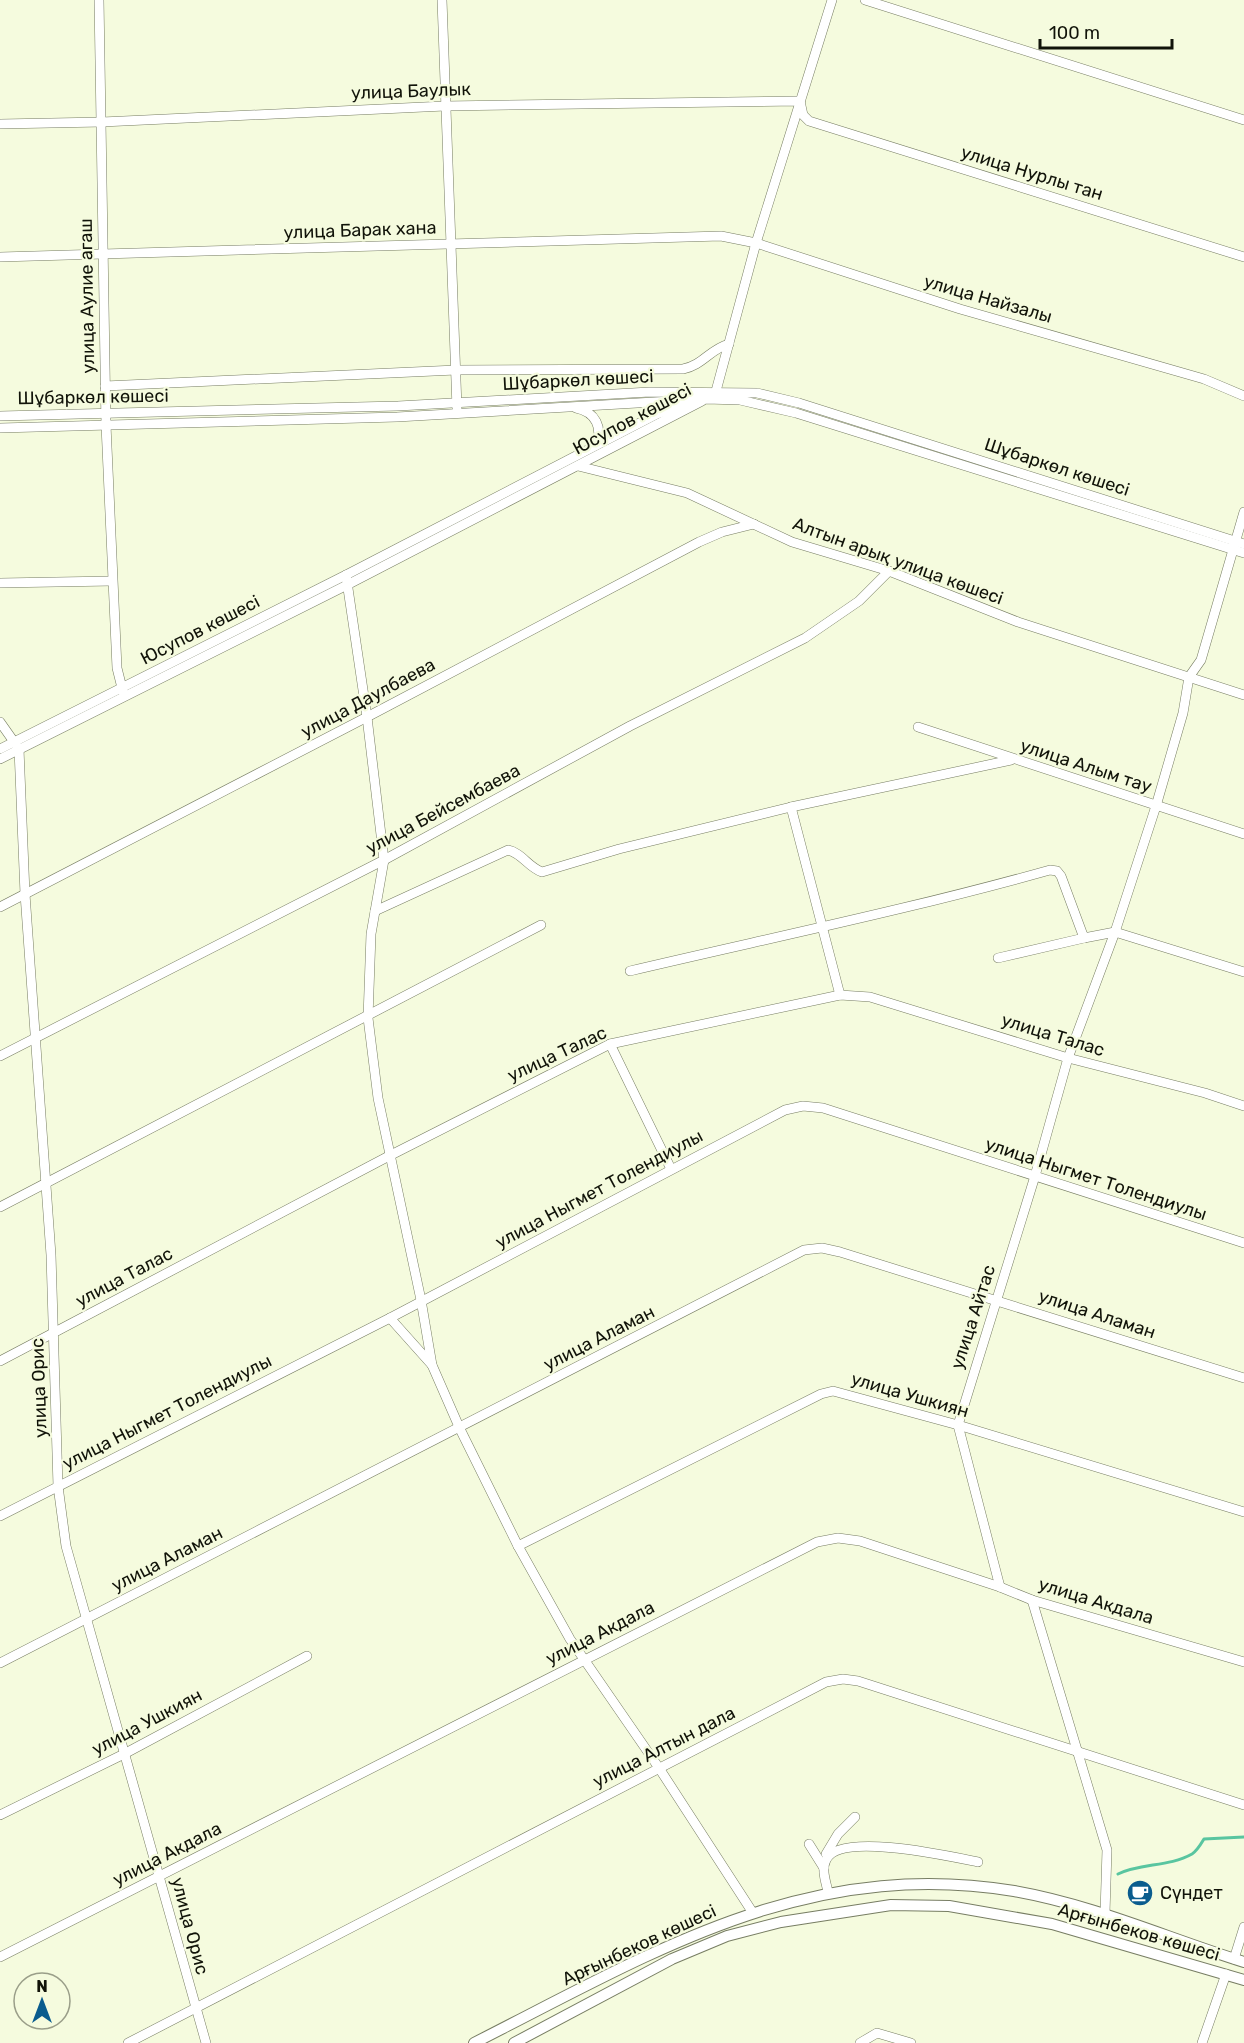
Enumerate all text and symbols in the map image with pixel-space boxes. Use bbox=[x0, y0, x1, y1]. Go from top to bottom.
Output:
scale bar bbox=[1040, 12, 1172, 50]
text: 100 m bbox=[1049, 22, 1100, 44]
street label: улица Баулык bbox=[351, 78, 472, 104]
street label: улица Нурлы тан bbox=[958, 141, 1106, 205]
street label: улица Барак хана bbox=[283, 216, 437, 244]
street label: улица Аулие агаш bbox=[75, 218, 99, 374]
street label: улица Найзалы bbox=[921, 270, 1055, 328]
street label: Шұбаркөл көшесі bbox=[502, 365, 654, 395]
street label: Юсупов көшесі bbox=[569, 379, 695, 459]
street label: Шұбаркөл көшесі bbox=[17, 385, 169, 409]
street label: Шұбаркөл көшесі bbox=[982, 433, 1132, 501]
street label: Алтын арық улица көшесі bbox=[790, 513, 1006, 609]
street label: Юсупов көшесі bbox=[137, 590, 263, 670]
street label: улица Даулбаева bbox=[297, 653, 439, 743]
street label: улица Алым тау bbox=[1017, 734, 1155, 798]
street label: улица Бейсембаева bbox=[362, 759, 524, 859]
street label: улица Талас bbox=[999, 1009, 1107, 1061]
street label: улица Талас bbox=[504, 1021, 610, 1087]
street label: улица Ныгмет Толендиулы bbox=[491, 1125, 707, 1253]
street label: улица Ныгмет Толендиулы bbox=[982, 1133, 1210, 1225]
street label: улица Талас bbox=[72, 1242, 176, 1312]
street label: улица Айтас bbox=[946, 1262, 1000, 1372]
street label: улица Аламан bbox=[1036, 1285, 1158, 1343]
street label: улица Аламан bbox=[540, 1301, 658, 1375]
street label: улица Орис bbox=[26, 1338, 52, 1438]
street label: улица Ныгмет Толендиулы bbox=[59, 1350, 275, 1474]
street label: улица Ушкиян bbox=[849, 1368, 971, 1422]
street label: улица Аламан bbox=[108, 1522, 226, 1596]
street label: улица Акдала bbox=[1036, 1573, 1156, 1629]
street label: улица Акдала bbox=[542, 1596, 658, 1670]
street label: улица Ушкиян bbox=[88, 1684, 206, 1760]
street label: улица Алтын дала bbox=[589, 1702, 739, 1792]
street label: улица Акдала bbox=[109, 1817, 225, 1891]
street label: улица Орис bbox=[166, 1875, 214, 1977]
cafe icon: Сүндет bbox=[1125, 1878, 1155, 1908]
place label: Сүндет bbox=[1160, 1882, 1223, 1904]
street label: Арғынбеков көшесі bbox=[1056, 1898, 1222, 1966]
street label: Арғынбеков көшесі bbox=[559, 1900, 719, 1990]
north arrow bbox=[12, 1971, 72, 2031]
text: N bbox=[36, 1977, 48, 1996]

